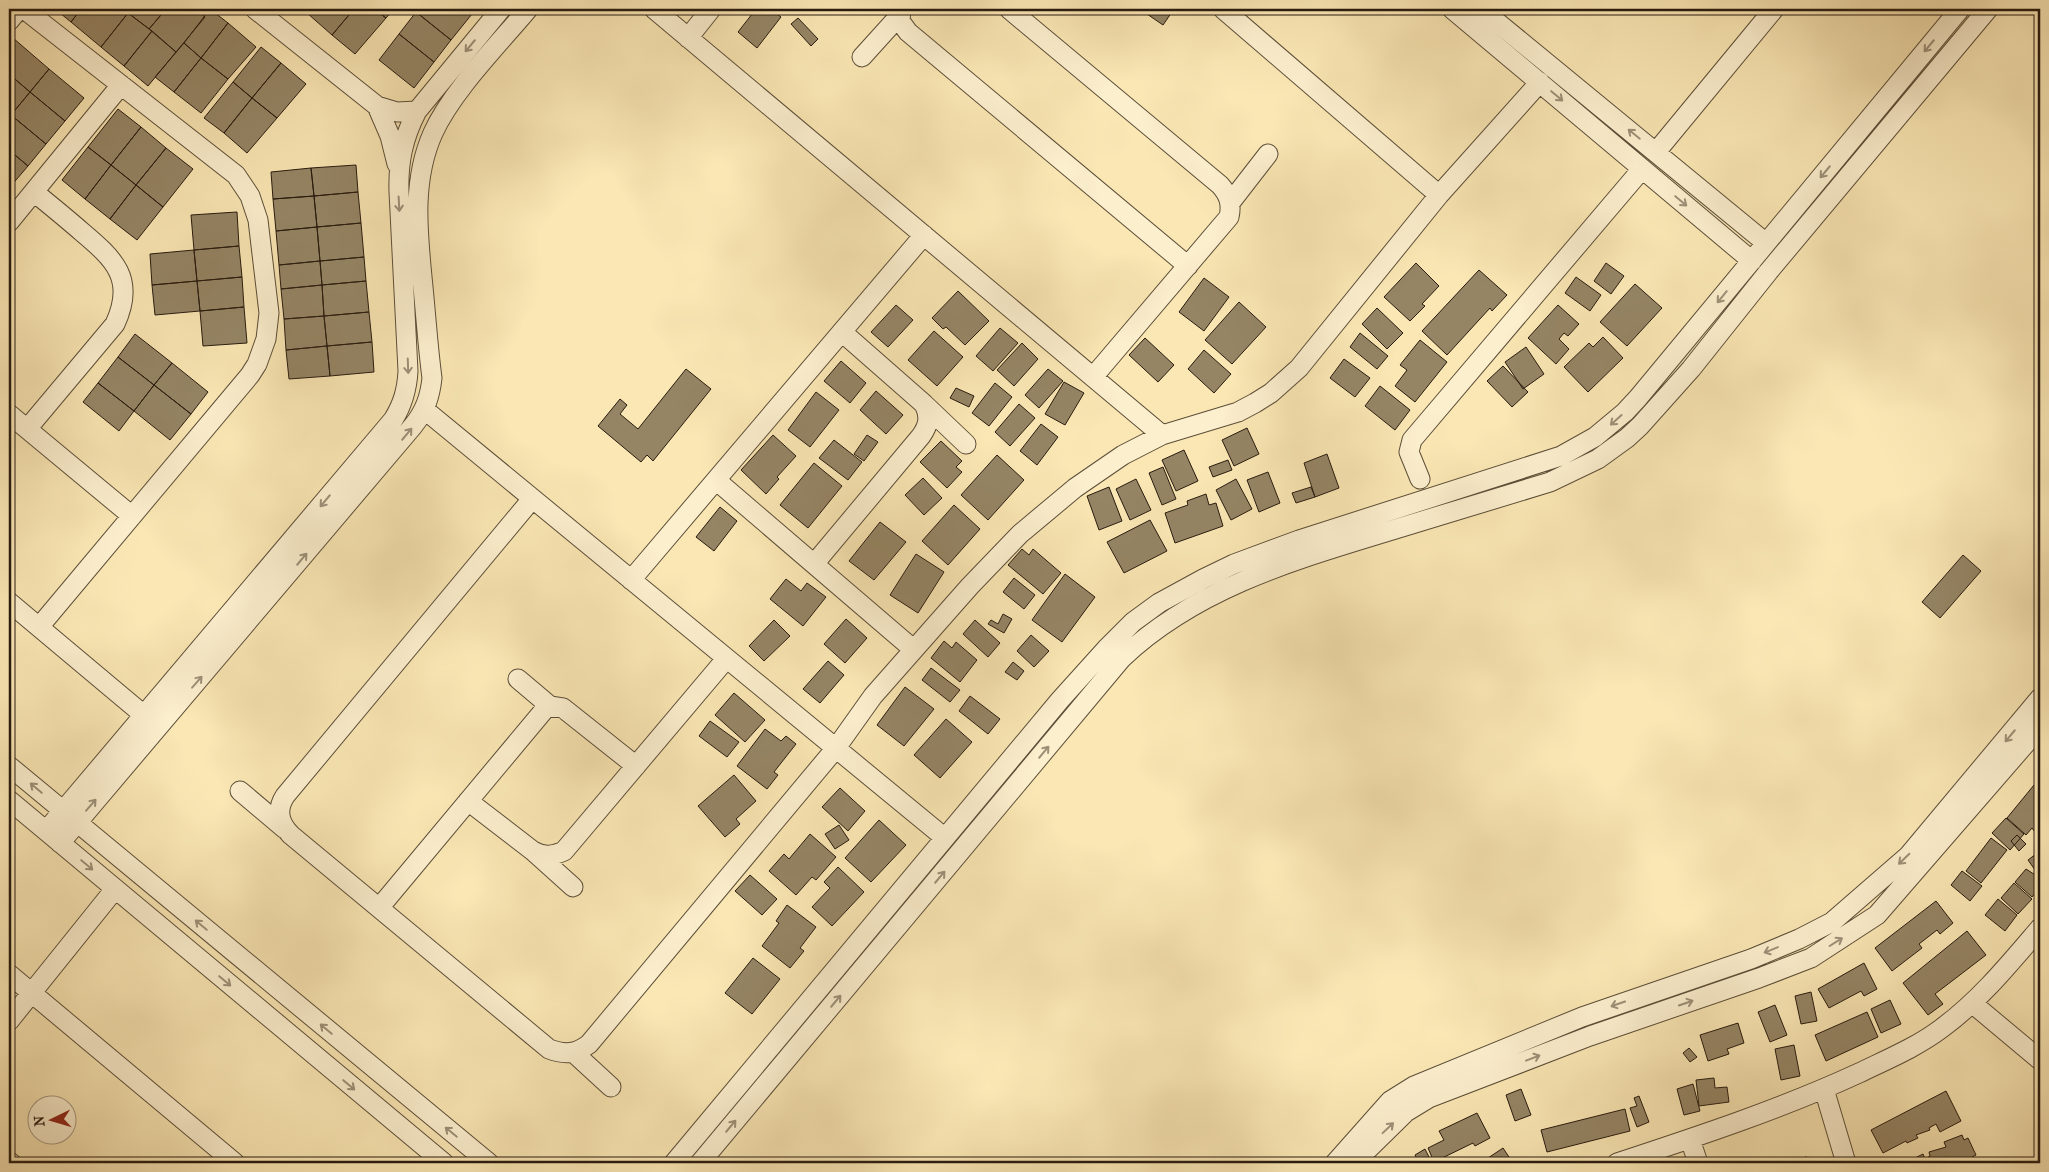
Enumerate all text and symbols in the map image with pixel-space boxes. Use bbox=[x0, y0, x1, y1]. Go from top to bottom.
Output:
one-way arrow bbox=[464, 40, 475, 53]
one-way arrow bbox=[1923, 40, 1934, 53]
one-way arrow bbox=[1550, 91, 1563, 102]
one-way arrow bbox=[1628, 129, 1641, 140]
one-way arrow bbox=[1820, 165, 1831, 178]
one-way arrow bbox=[395, 196, 404, 212]
one-way arrow bbox=[1674, 196, 1687, 207]
one-way arrow bbox=[1717, 290, 1728, 303]
one-way arrow bbox=[403, 358, 413, 374]
one-way arrow bbox=[1610, 415, 1623, 426]
one-way arrow bbox=[401, 428, 412, 441]
one-way arrow bbox=[320, 494, 331, 507]
one-way arrow bbox=[297, 552, 308, 565]
one-way arrow bbox=[191, 676, 203, 689]
one-way arrow bbox=[2004, 729, 2015, 742]
one-way arrow bbox=[1038, 746, 1049, 759]
one-way arrow bbox=[29, 782, 42, 793]
one-way arrow bbox=[85, 799, 97, 812]
one-way arrow bbox=[1897, 853, 1910, 865]
one-way arrow bbox=[80, 860, 93, 871]
one-way arrow bbox=[934, 871, 945, 884]
one-way arrow bbox=[195, 920, 208, 931]
one-way arrow bbox=[1829, 937, 1843, 947]
one-way arrow bbox=[1764, 946, 1779, 956]
one-way arrow bbox=[218, 975, 231, 986]
one-way arrow bbox=[830, 995, 841, 1008]
one-way arrow bbox=[1678, 998, 1693, 1007]
one-way arrow bbox=[1610, 1000, 1626, 1010]
one-way arrow bbox=[320, 1023, 333, 1034]
one-way arrow bbox=[1525, 1053, 1540, 1062]
one-way arrow bbox=[343, 1079, 356, 1090]
north arrow bbox=[28, 1094, 78, 1144]
text: N bbox=[31, 1115, 48, 1127]
one-way arrow bbox=[725, 1120, 736, 1133]
one-way arrow bbox=[1382, 1122, 1395, 1134]
one-way arrow bbox=[445, 1127, 458, 1138]

